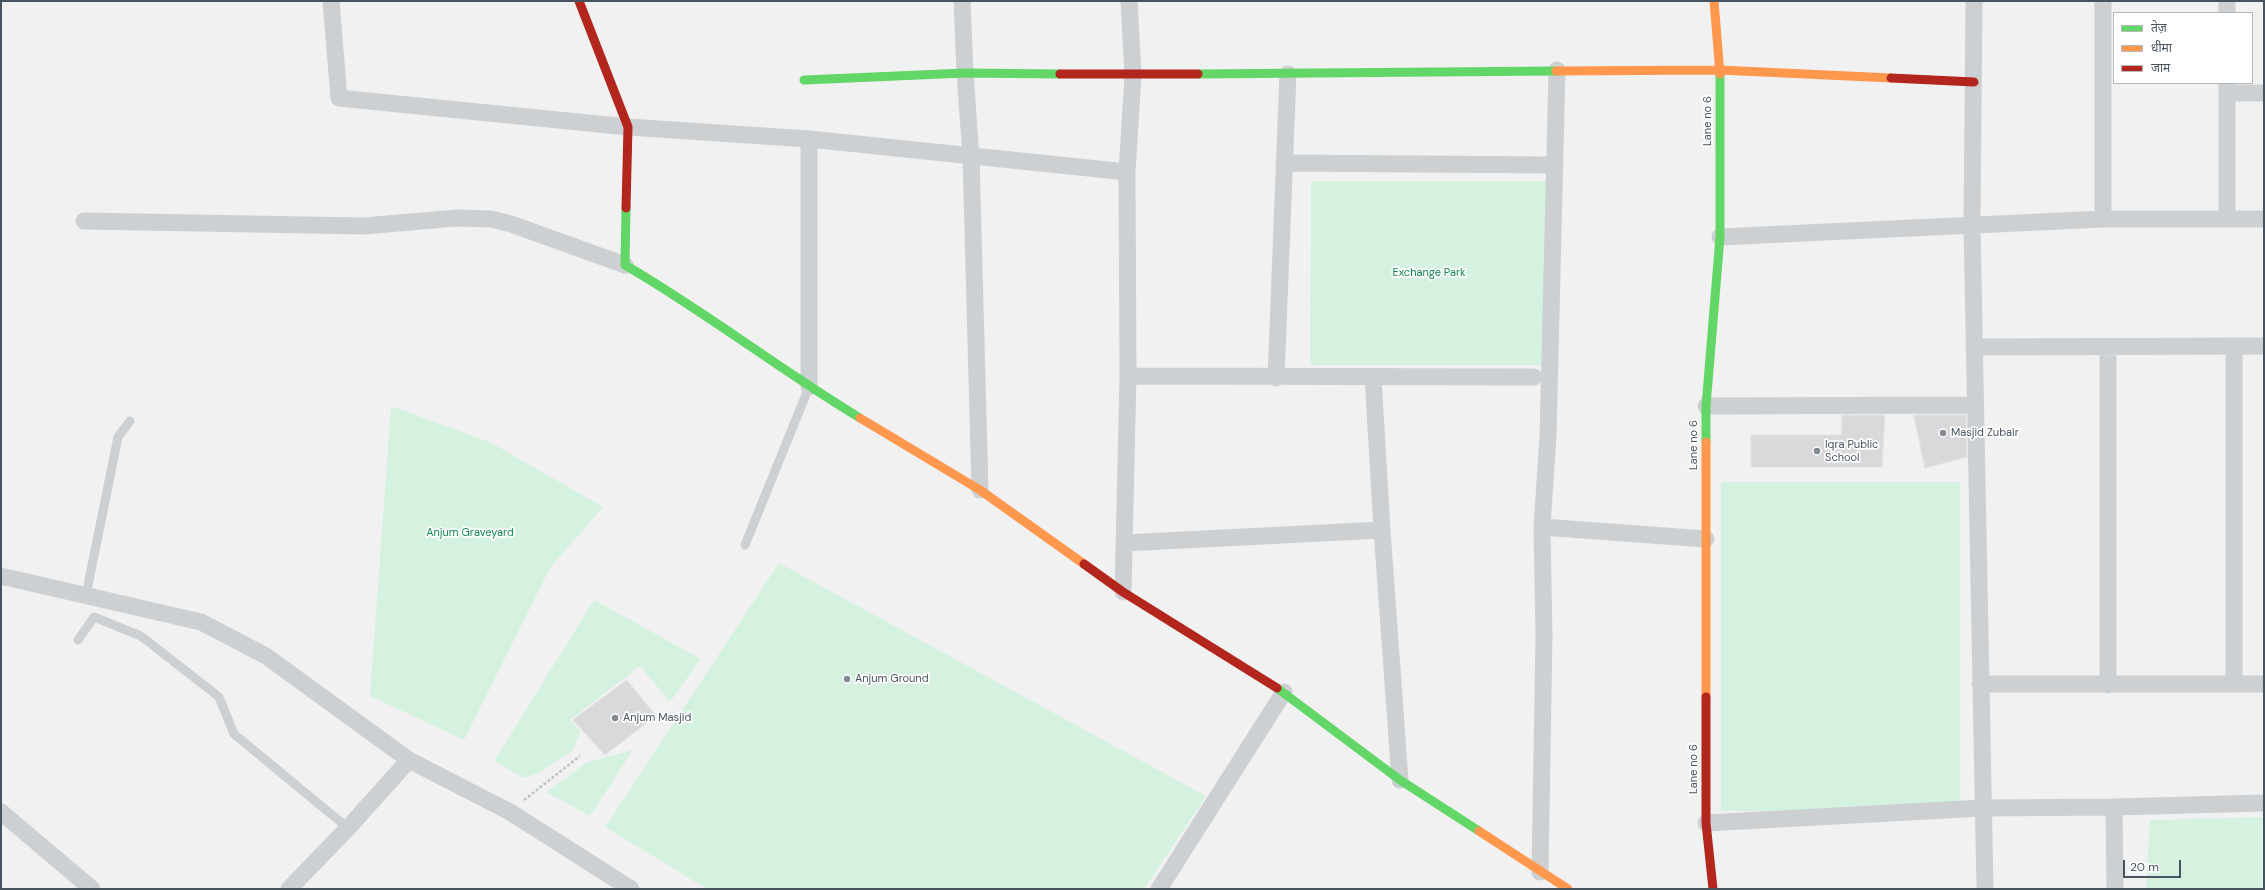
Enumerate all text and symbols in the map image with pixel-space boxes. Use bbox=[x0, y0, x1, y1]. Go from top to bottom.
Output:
legend bbox=[2113, 12, 2253, 84]
text: तेज़ bbox=[2151, 20, 2167, 36]
text: धीमा bbox=[2151, 40, 2172, 56]
text: जाम bbox=[2151, 60, 2170, 76]
street label: Lane no 6 bbox=[1701, 96, 1715, 146]
park label: Exchange Park bbox=[1392, 266, 1466, 280]
street label: Lane no 6 bbox=[1687, 420, 1701, 470]
place label: Masjid Zubair bbox=[1951, 426, 2019, 440]
marker: Masjid Zubair bbox=[1938, 428, 1948, 438]
place label: Iqra Public School bbox=[1825, 438, 1878, 464]
marker: Iqra Public School bbox=[1812, 446, 1822, 456]
park label: Anjum Graveyard bbox=[426, 526, 514, 540]
place label: Anjum Ground bbox=[855, 672, 929, 686]
marker: Anjum Ground bbox=[842, 674, 852, 684]
place label: Anjum Masjid bbox=[623, 711, 691, 725]
marker: Anjum Masjid bbox=[610, 713, 620, 723]
street label: Lane no 6 bbox=[1687, 744, 1701, 794]
scale bar bbox=[2125, 852, 2183, 878]
text: 20 m bbox=[2130, 859, 2159, 875]

